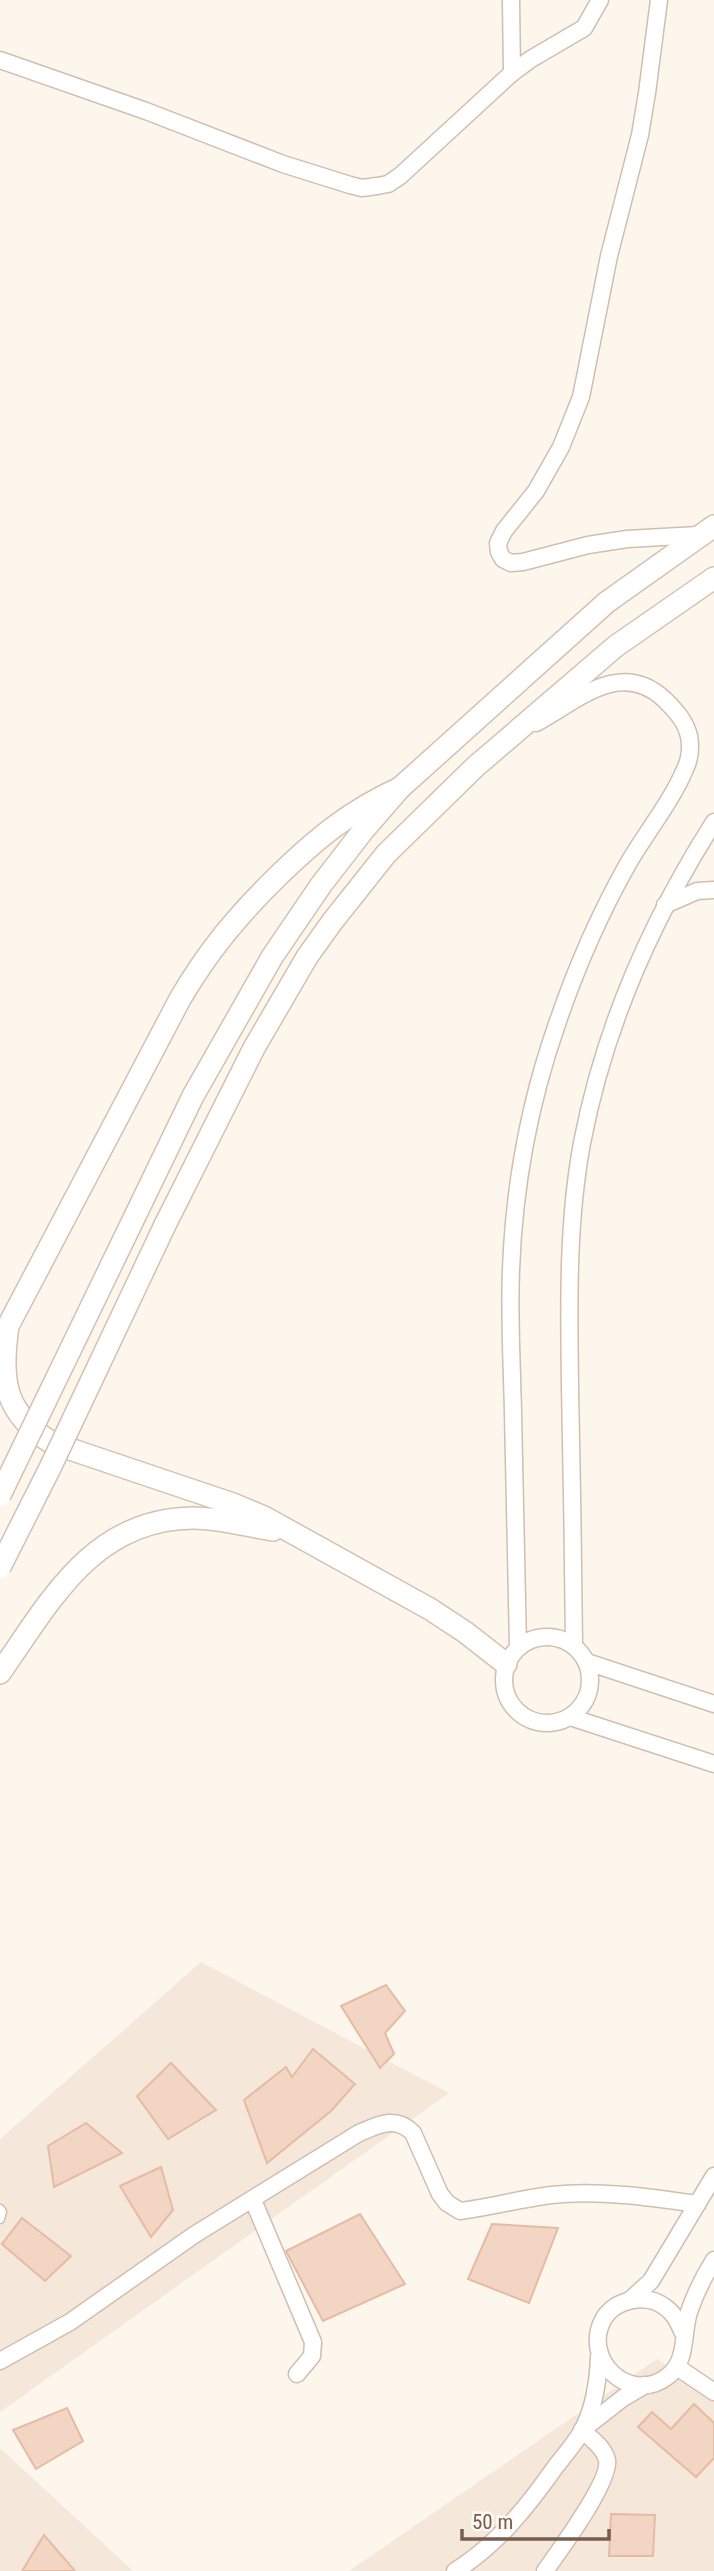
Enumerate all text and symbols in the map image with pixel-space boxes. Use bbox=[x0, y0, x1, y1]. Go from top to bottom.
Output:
scale bar bbox=[462, 2498, 609, 2542]
text: 50 m bbox=[472, 2510, 513, 2534]

